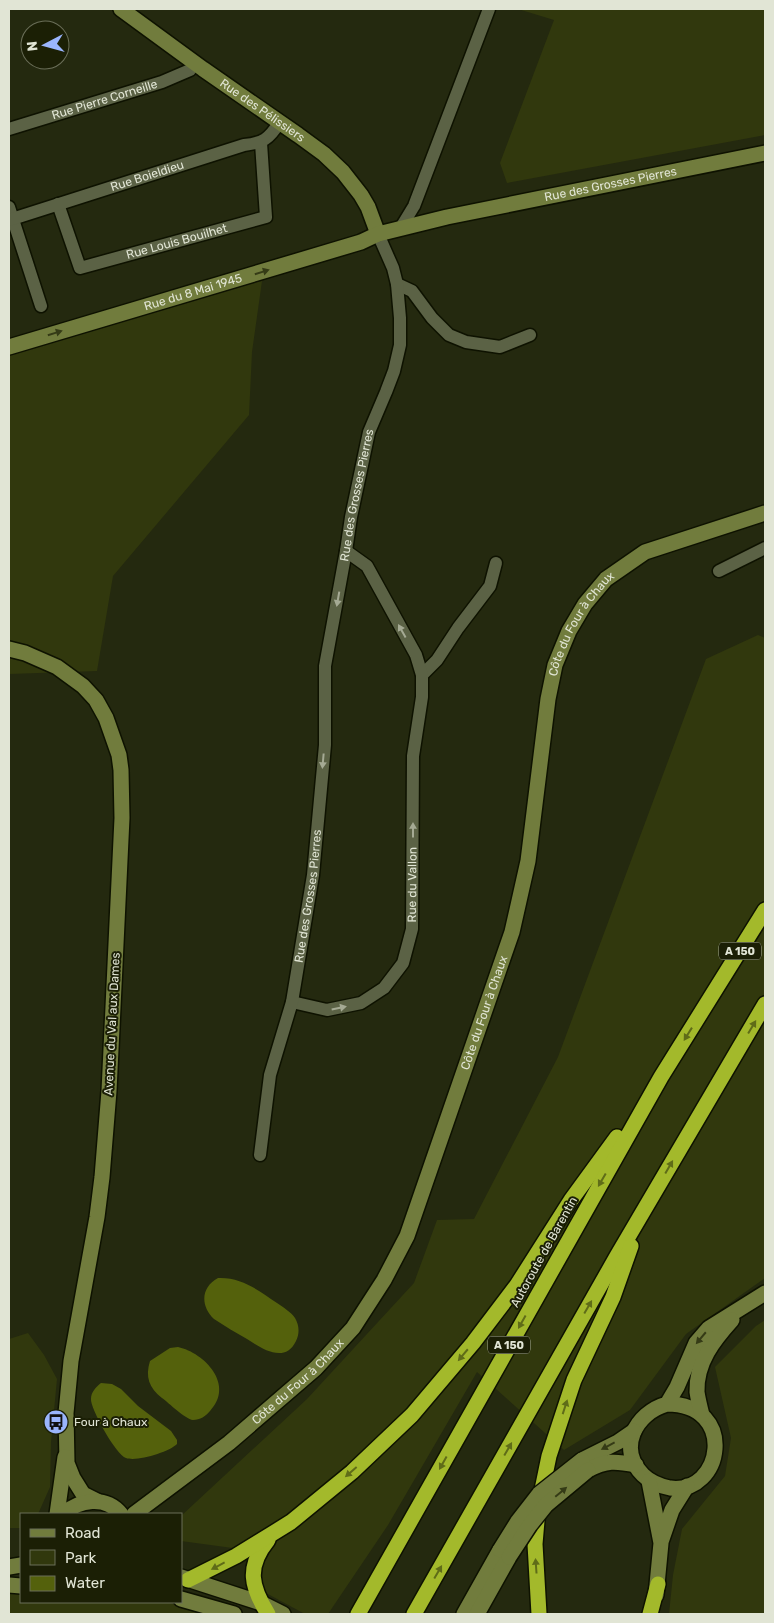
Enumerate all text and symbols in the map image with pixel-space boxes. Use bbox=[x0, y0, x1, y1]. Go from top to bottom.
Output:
north arrow bbox=[20, 20, 70, 70]
text: N bbox=[24, 40, 42, 52]
street label: Rue des Pélissiers bbox=[217, 76, 308, 145]
street label: Rue Pierre Corneille bbox=[50, 77, 159, 122]
street label: Rue Boieldieu bbox=[109, 158, 186, 194]
street label: Rue des Grosses Pierres bbox=[543, 164, 678, 204]
street label: Rue Louis Bouilhet bbox=[125, 221, 229, 262]
one-way arrow bbox=[254, 267, 269, 275]
street label: Rue du 8 Mai 1945 bbox=[142, 271, 244, 313]
one-way arrow bbox=[48, 328, 63, 336]
street label: Rue des Grosses Pierres bbox=[337, 428, 376, 562]
street label: Côte du Four à Chaux bbox=[546, 568, 617, 677]
one-way arrow bbox=[333, 592, 341, 608]
one-way arrow bbox=[398, 624, 406, 638]
one-way arrow bbox=[319, 753, 327, 769]
one-way arrow bbox=[409, 822, 417, 838]
street label: Rue des Grosses Pierres bbox=[292, 829, 324, 964]
street label: Rue du Vallon bbox=[405, 847, 419, 922]
road number: A 150 bbox=[719, 942, 761, 959]
street label: Avenue du Val aux Dames bbox=[101, 952, 123, 1096]
street label: Côte du Four à Chaux bbox=[458, 953, 511, 1072]
one-way arrow bbox=[332, 1003, 348, 1011]
one-way arrow bbox=[747, 1020, 756, 1033]
one-way arrow bbox=[684, 1027, 693, 1040]
one-way arrow bbox=[665, 1160, 674, 1173]
one-way arrow bbox=[598, 1173, 607, 1187]
street label: Autoroute de Barentin bbox=[508, 1194, 580, 1310]
one-way arrow bbox=[584, 1300, 592, 1315]
one-way arrow bbox=[518, 1315, 527, 1328]
one-way arrow bbox=[695, 1332, 706, 1345]
street label: Côte du Four à Chaux bbox=[249, 1335, 347, 1427]
road number: A 150 bbox=[488, 1336, 530, 1354]
one-way arrow bbox=[457, 1348, 468, 1361]
one-way arrow bbox=[562, 1399, 570, 1414]
bus stop icon: Four à Chaux bbox=[43, 1409, 69, 1435]
place label: Four à Chaux bbox=[74, 1415, 148, 1429]
one-way arrow bbox=[504, 1441, 512, 1456]
one-way arrow bbox=[602, 1442, 615, 1451]
one-way arrow bbox=[438, 1456, 447, 1470]
one-way arrow bbox=[345, 1466, 357, 1478]
one-way arrow bbox=[554, 1487, 567, 1498]
legend bbox=[20, 1513, 182, 1603]
text: Road bbox=[65, 1524, 101, 1542]
text: Park bbox=[65, 1549, 96, 1567]
one-way arrow bbox=[532, 1557, 540, 1573]
one-way arrow bbox=[212, 1561, 225, 1570]
one-way arrow bbox=[434, 1564, 442, 1579]
text: Water bbox=[65, 1574, 105, 1592]

